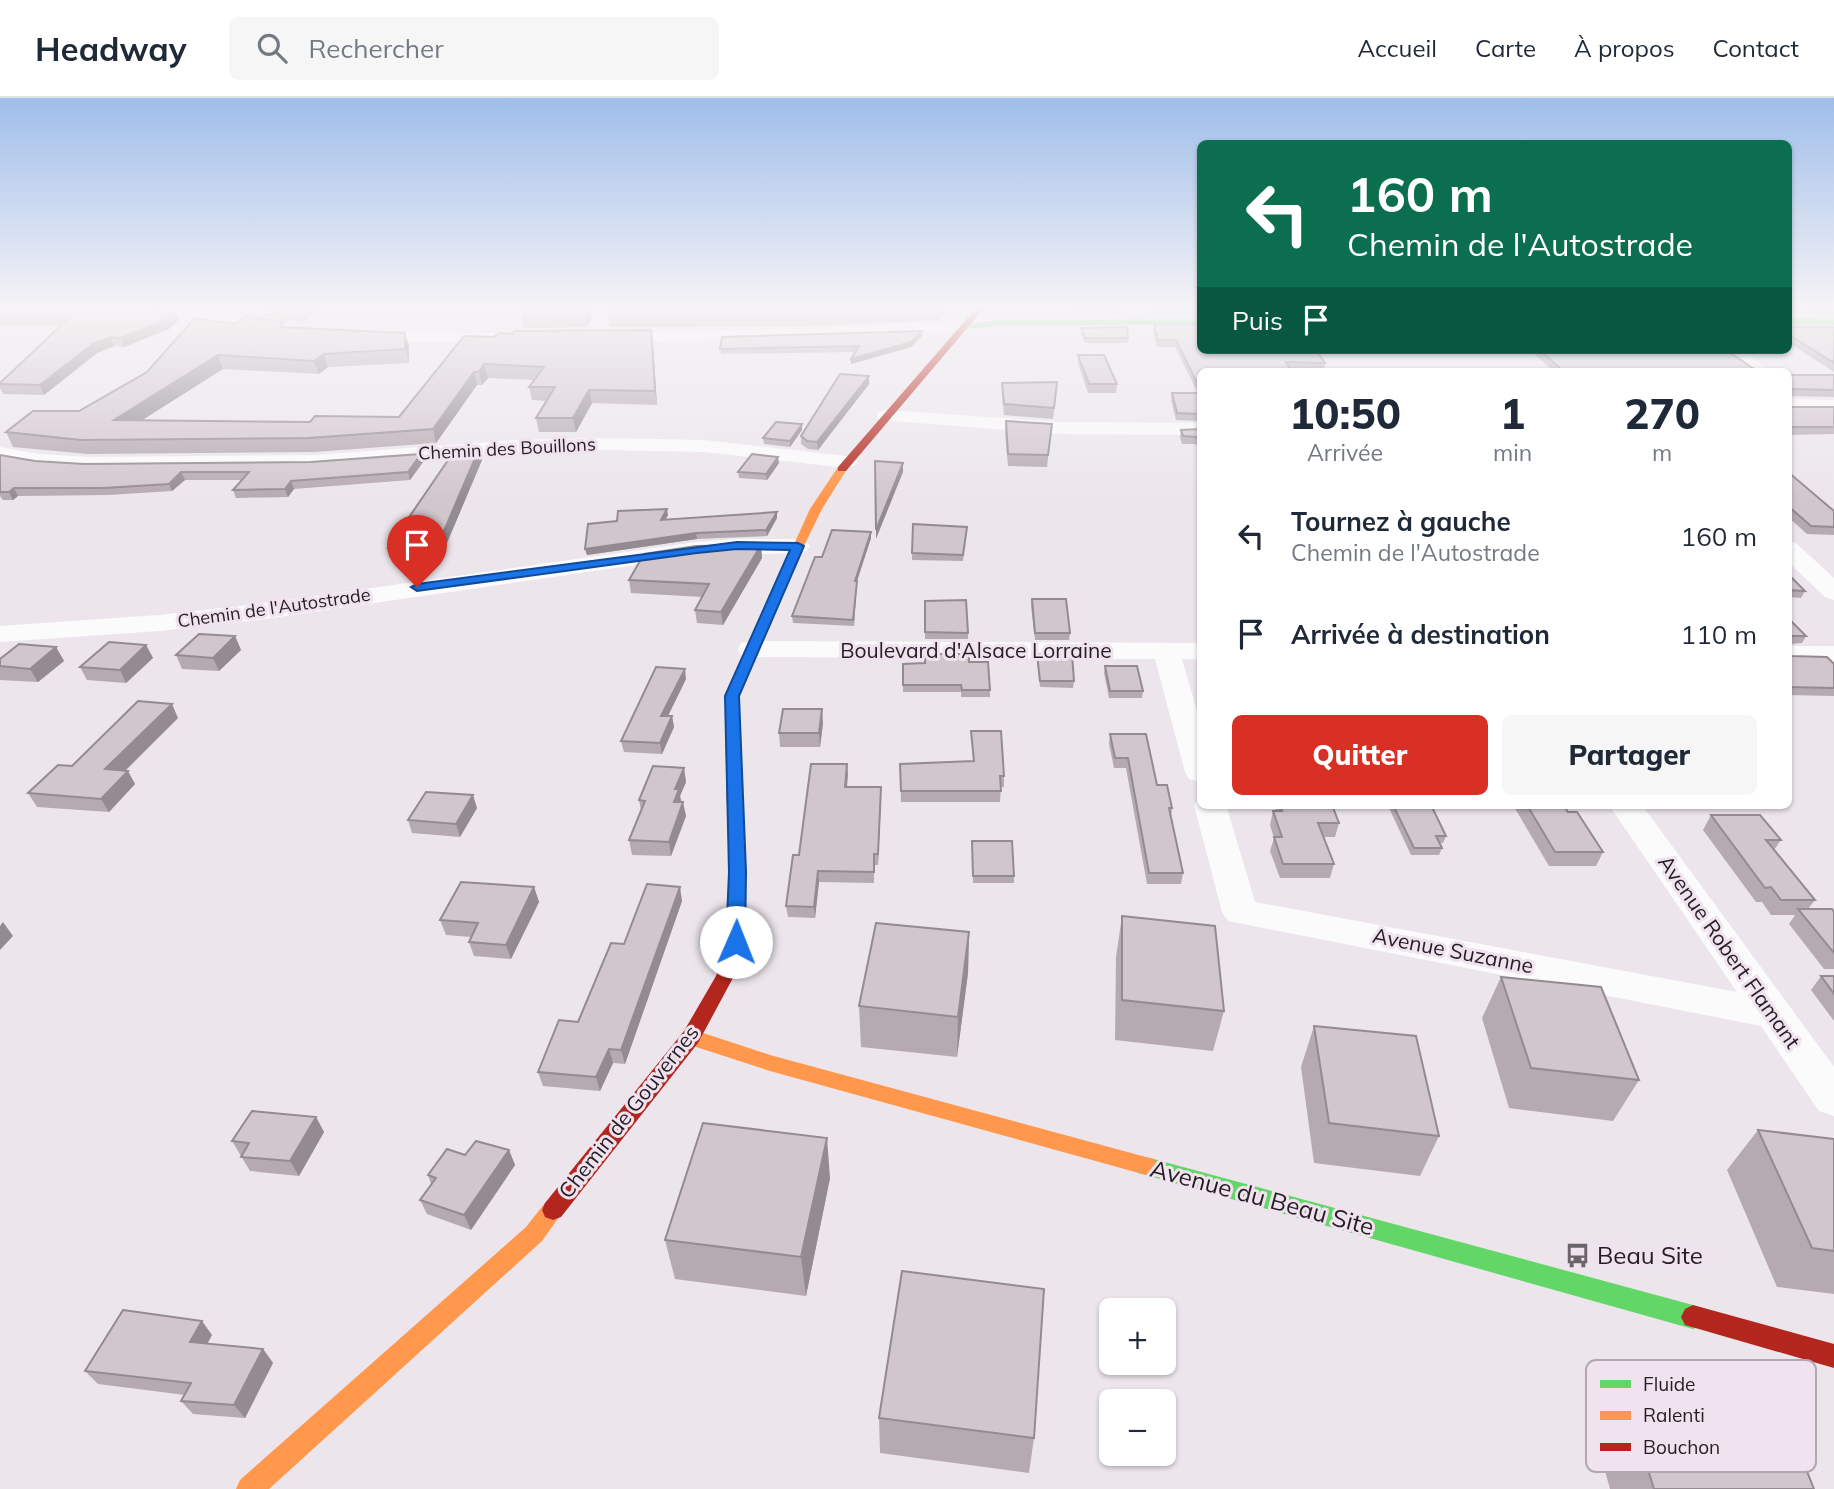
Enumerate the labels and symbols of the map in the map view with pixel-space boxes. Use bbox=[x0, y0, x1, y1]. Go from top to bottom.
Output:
street label: Chemin des Bouillons bbox=[418, 432, 596, 465]
pin bbox=[387, 515, 447, 587]
street label: Chemin de l'Autostrade bbox=[176, 583, 372, 632]
street label: Boulevard d'Alsace Lorraine bbox=[840, 637, 1112, 663]
street label: Avenue Robert Flamant bbox=[1653, 850, 1806, 1053]
position arrow bbox=[699, 905, 773, 979]
street label: Avenue Suzanne bbox=[1371, 922, 1536, 978]
street label: Chemin de Gouvernes bbox=[553, 1020, 704, 1203]
street label: Avenue du Beau Site bbox=[1147, 1153, 1377, 1241]
place label: Beau Site bbox=[1597, 1240, 1703, 1270]
bus stop icon: Beau Site bbox=[1563, 1242, 1591, 1270]
legend bbox=[1586, 1360, 1816, 1472]
text: Fluide bbox=[1643, 1372, 1695, 1396]
text: Ralenti bbox=[1643, 1403, 1705, 1427]
text: Bouchon bbox=[1643, 1435, 1720, 1459]

